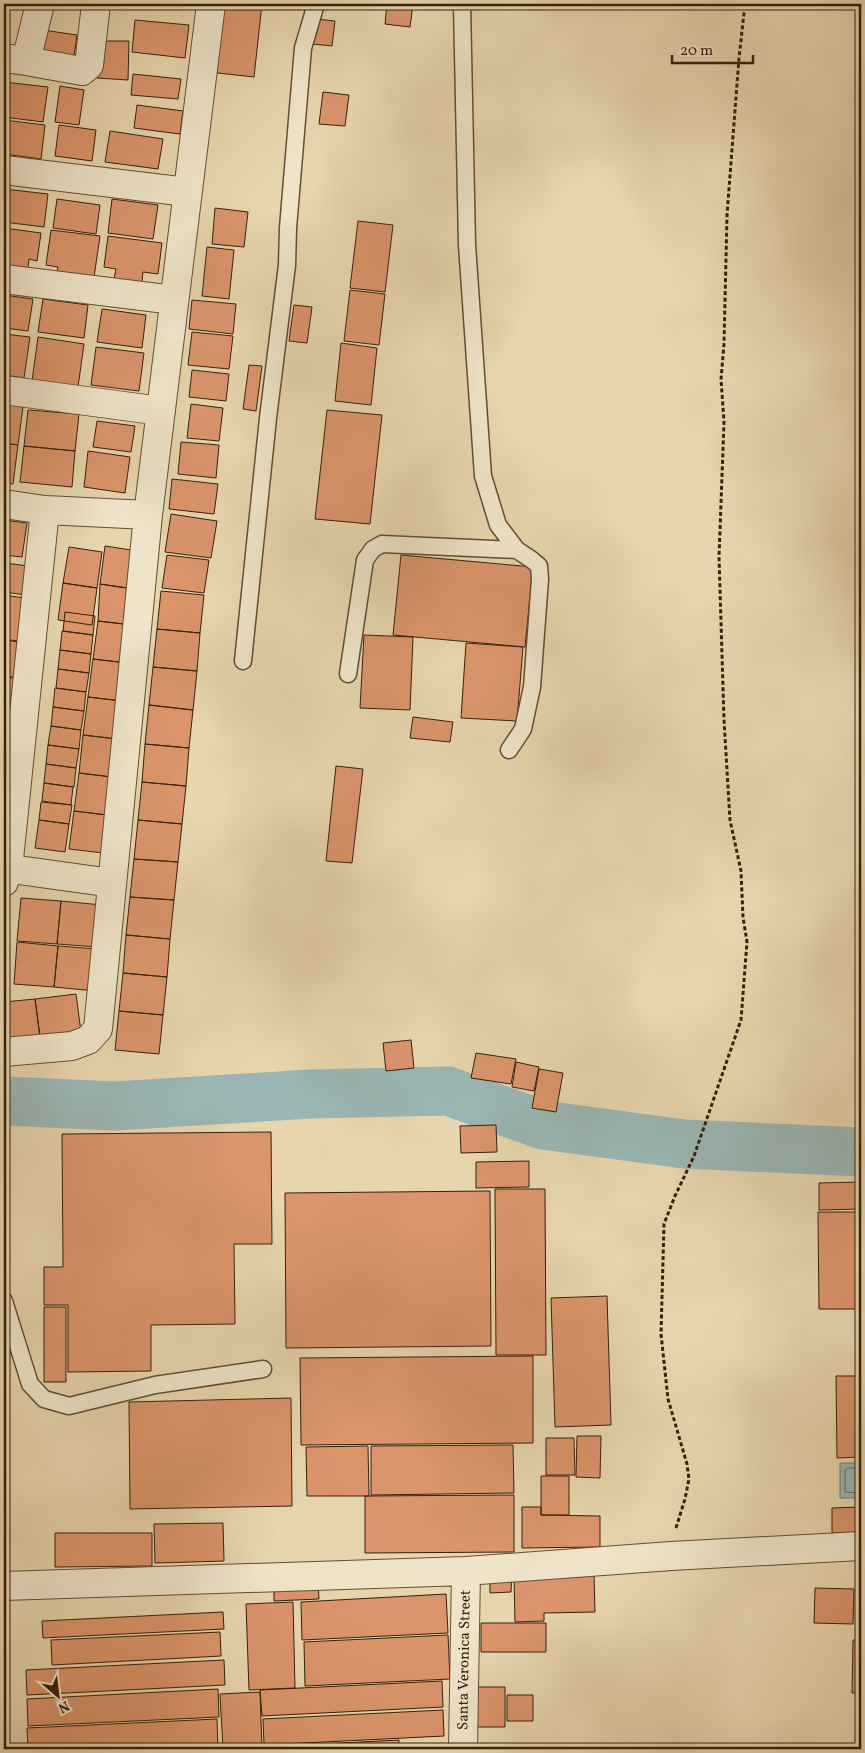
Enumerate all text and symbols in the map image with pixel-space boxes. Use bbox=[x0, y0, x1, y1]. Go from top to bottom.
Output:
scale bar bbox=[672, 32, 754, 64]
text: 20 m bbox=[680, 41, 713, 62]
street label: Santa Veronica Street bbox=[453, 1590, 477, 1730]
north arrow bbox=[32, 1670, 82, 1720]
text: N bbox=[54, 1695, 72, 1717]

